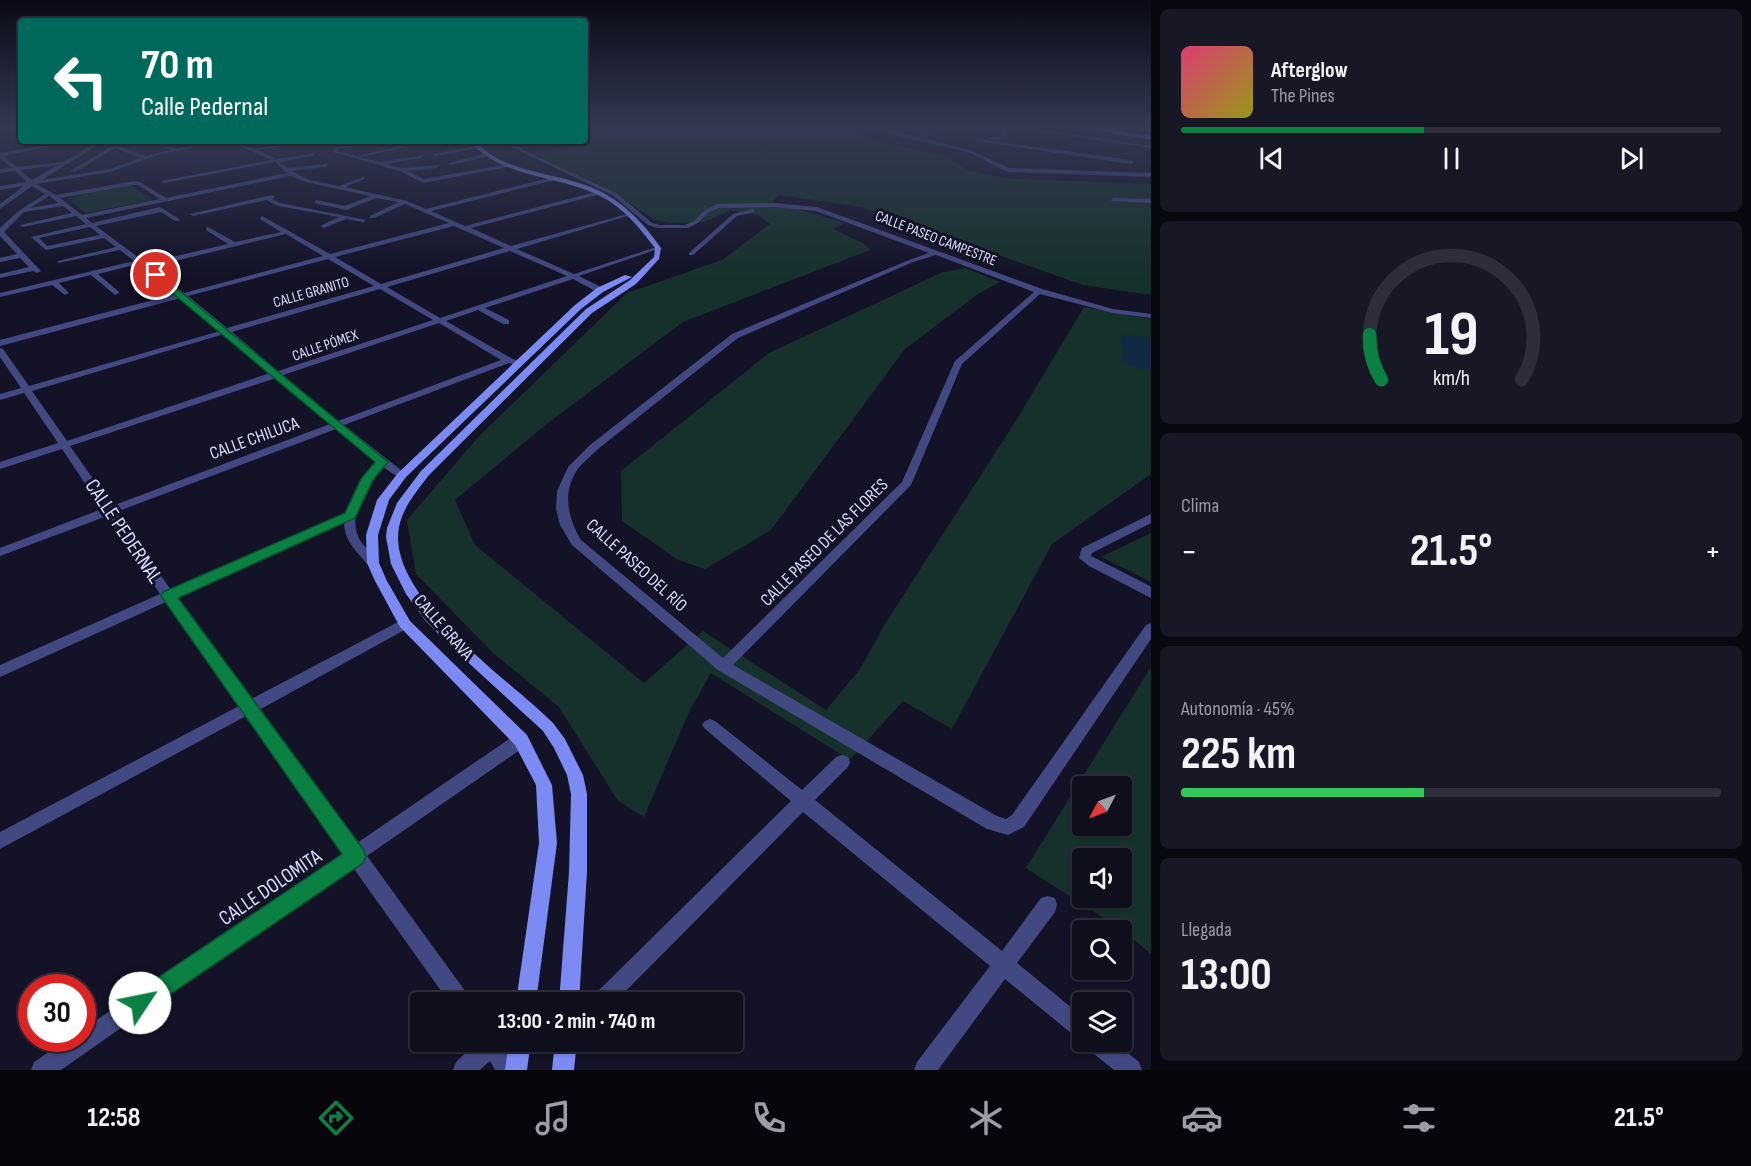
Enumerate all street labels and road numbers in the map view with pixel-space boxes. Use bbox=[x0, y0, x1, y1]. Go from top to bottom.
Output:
street label: CALLE PASEO CAMPESTRE bbox=[872, 207, 999, 270]
street label: CALLE GRANITO bbox=[271, 273, 351, 312]
street label: CALLE PÓMEX bbox=[290, 325, 361, 366]
street label: CALLE CHILUCA bbox=[207, 413, 302, 464]
street label: CALLE PEDERNAL bbox=[80, 474, 168, 588]
street label: CALLE PASEO DE LAS FLORES bbox=[756, 474, 893, 610]
street label: CALLE PASEO DEL RÍO bbox=[582, 515, 691, 616]
street label: CALLE GRAVA bbox=[410, 590, 478, 665]
street label: CALLE DOLOMITA bbox=[214, 843, 327, 931]

